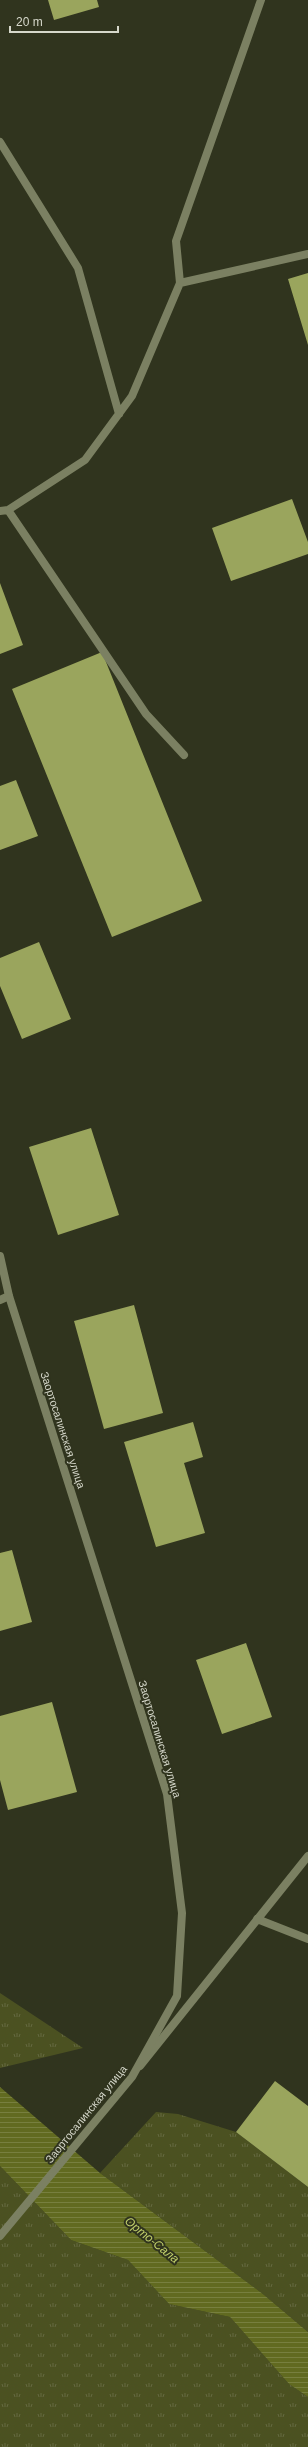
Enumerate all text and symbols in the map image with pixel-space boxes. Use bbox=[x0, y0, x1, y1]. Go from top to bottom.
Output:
scale bar bbox=[10, 8, 118, 34]
text: 20 m bbox=[16, 15, 43, 29]
street label: Заортосалинская улица bbox=[38, 1370, 88, 1491]
street label: Заортосалинская улица bbox=[136, 1679, 184, 1800]
street label: Заортосалинская улица bbox=[43, 2062, 130, 2165]
water label: Орто-Сала bbox=[122, 2214, 182, 2266]

